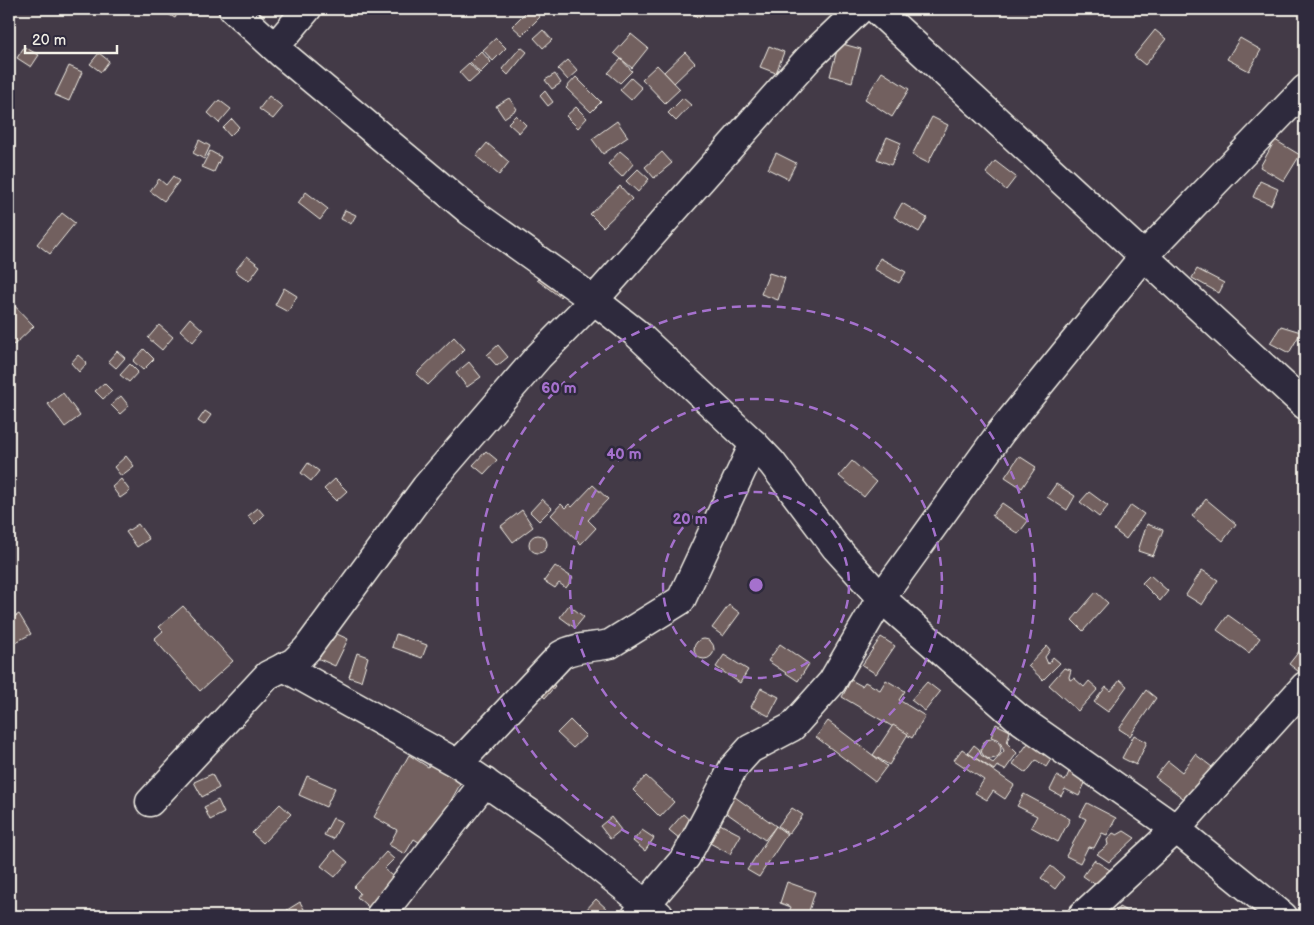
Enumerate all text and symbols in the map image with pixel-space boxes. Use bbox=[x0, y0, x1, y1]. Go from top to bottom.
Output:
scale bar bbox=[25, 22, 118, 54]
text: 20 m bbox=[32, 31, 66, 50]
text: 60 m bbox=[541, 379, 577, 398]
text: 40 m bbox=[606, 445, 642, 464]
text: 20 m bbox=[673, 510, 708, 529]
centre of rings bbox=[747, 576, 765, 594]

